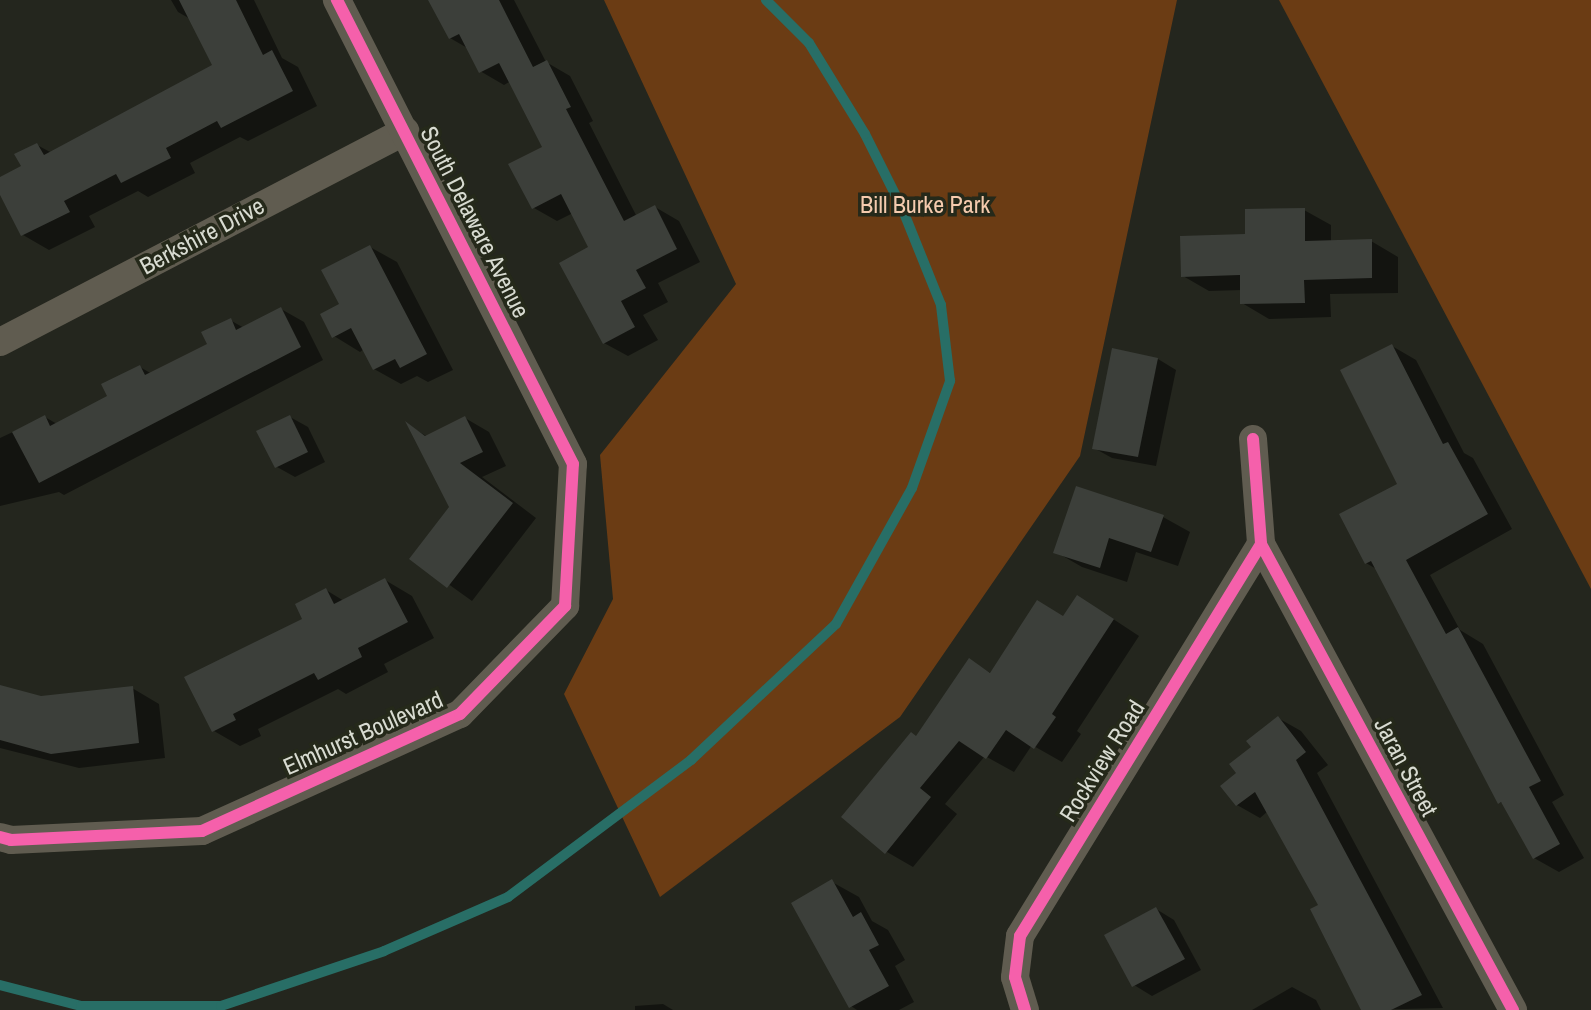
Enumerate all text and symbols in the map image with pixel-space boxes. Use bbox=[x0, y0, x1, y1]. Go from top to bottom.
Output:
street label: South Delaware Avenue bbox=[414, 121, 536, 323]
street label: Berkshire Drive bbox=[135, 191, 269, 281]
park label: Bill Burke Park bbox=[860, 191, 990, 219]
street label: Elmhurst Boulevard bbox=[279, 685, 447, 781]
street label: Rockview Road bbox=[1053, 695, 1151, 827]
street label: Jaran Street bbox=[1368, 713, 1444, 821]

